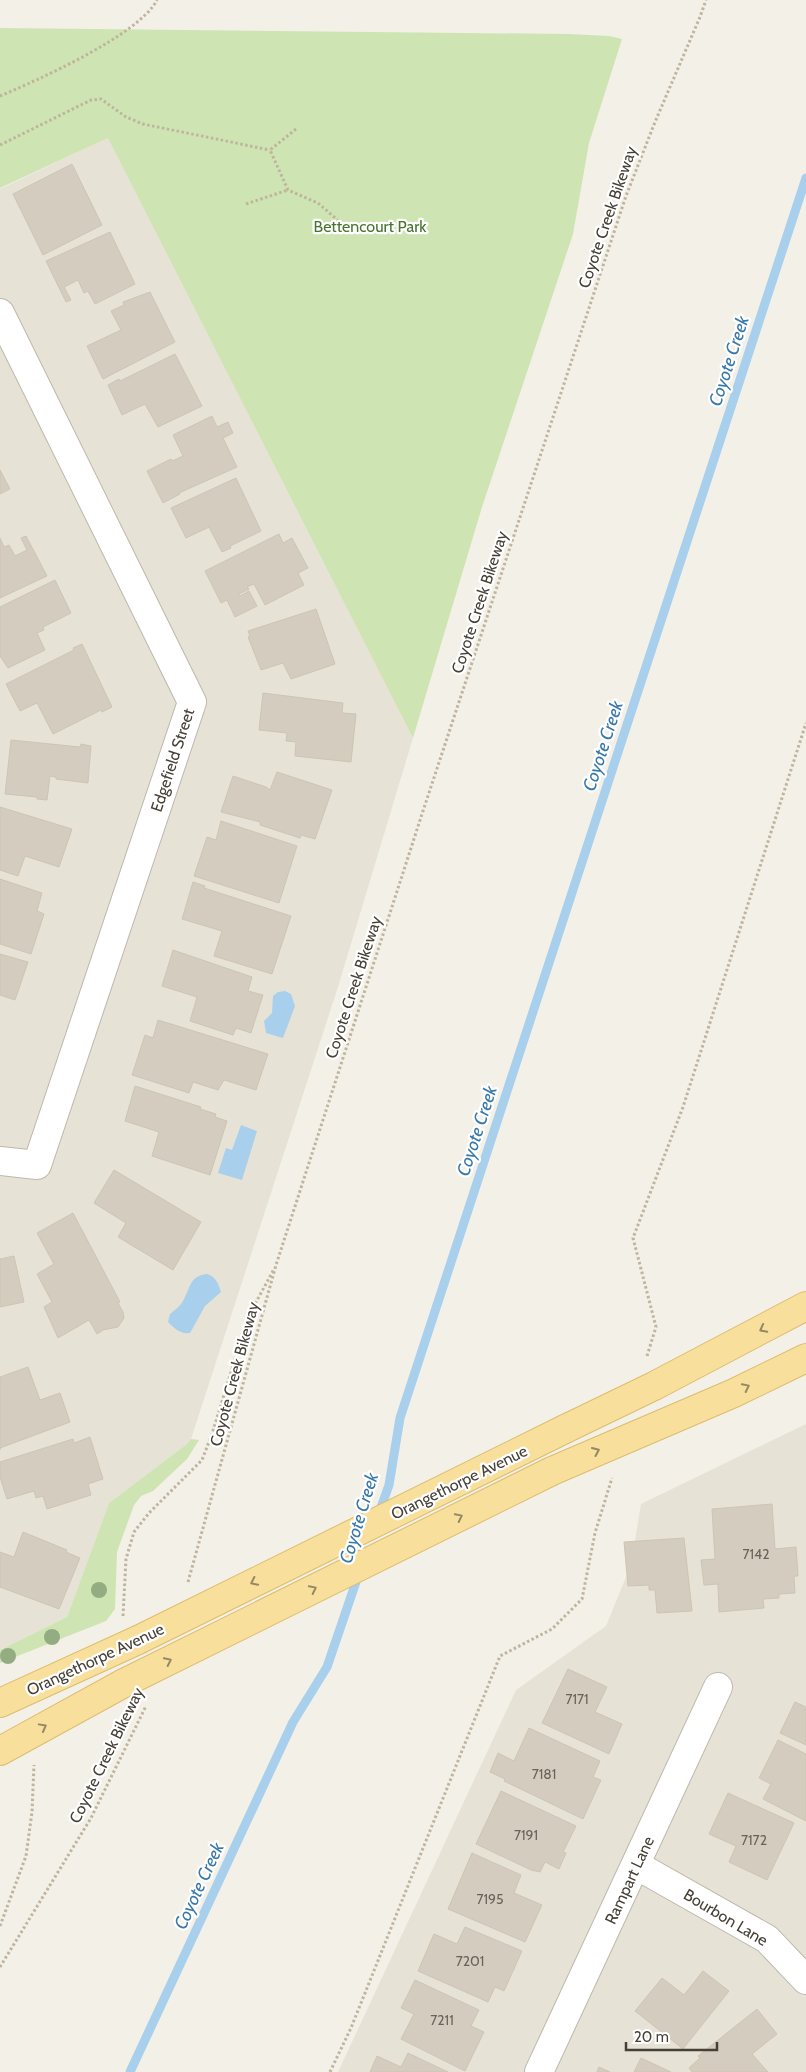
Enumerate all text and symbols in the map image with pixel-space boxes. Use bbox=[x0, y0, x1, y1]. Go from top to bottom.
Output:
street label: Coyote Creek Bikeway bbox=[574, 144, 641, 290]
park label: Bettencourt Park bbox=[314, 217, 427, 236]
water label: Coyote Creek bbox=[704, 312, 754, 409]
street label: Coyote Creek Bikeway bbox=[447, 529, 511, 676]
water label: Coyote Creek bbox=[578, 697, 628, 794]
street label: Edgefield Street bbox=[147, 705, 198, 814]
street label: Coyote Creek Bikeway bbox=[321, 914, 385, 1061]
water label: Coyote Creek bbox=[452, 1082, 502, 1179]
street label: Coyote Creek Bikeway bbox=[206, 1300, 263, 1448]
one-way arrow bbox=[759, 1323, 768, 1333]
one-way arrow bbox=[741, 1383, 750, 1393]
street label: Orangethorpe Avenue bbox=[388, 1441, 530, 1524]
one-way arrow bbox=[591, 1447, 600, 1458]
water label: Coyote Creek bbox=[335, 1469, 384, 1566]
one-way arrow bbox=[454, 1513, 463, 1523]
house number: 7142 bbox=[742, 1545, 770, 1563]
one-way arrow bbox=[251, 1576, 260, 1586]
one-way arrow bbox=[308, 1585, 317, 1595]
street label: Orangethorpe Avenue bbox=[24, 1619, 167, 1700]
one-way arrow bbox=[162, 1657, 171, 1667]
street label: Coyote Creek Bikeway bbox=[65, 1684, 148, 1826]
house number: 7171 bbox=[565, 1690, 589, 1708]
one-way arrow bbox=[37, 1723, 46, 1733]
house number: 7181 bbox=[532, 1765, 556, 1783]
house number: 7191 bbox=[514, 1826, 538, 1844]
house number: 7172 bbox=[741, 1831, 767, 1849]
street label: Rampart Lane bbox=[601, 1833, 658, 1927]
water label: Coyote Creek bbox=[169, 1838, 229, 1933]
street label: Bourbon Lane bbox=[680, 1885, 771, 1950]
house number: 7195 bbox=[476, 1890, 504, 1908]
house number: 7201 bbox=[456, 1952, 484, 1970]
house number: 7211 bbox=[430, 2011, 454, 2029]
scale bar bbox=[626, 2020, 717, 2052]
text: 20 m bbox=[634, 2028, 669, 2046]

